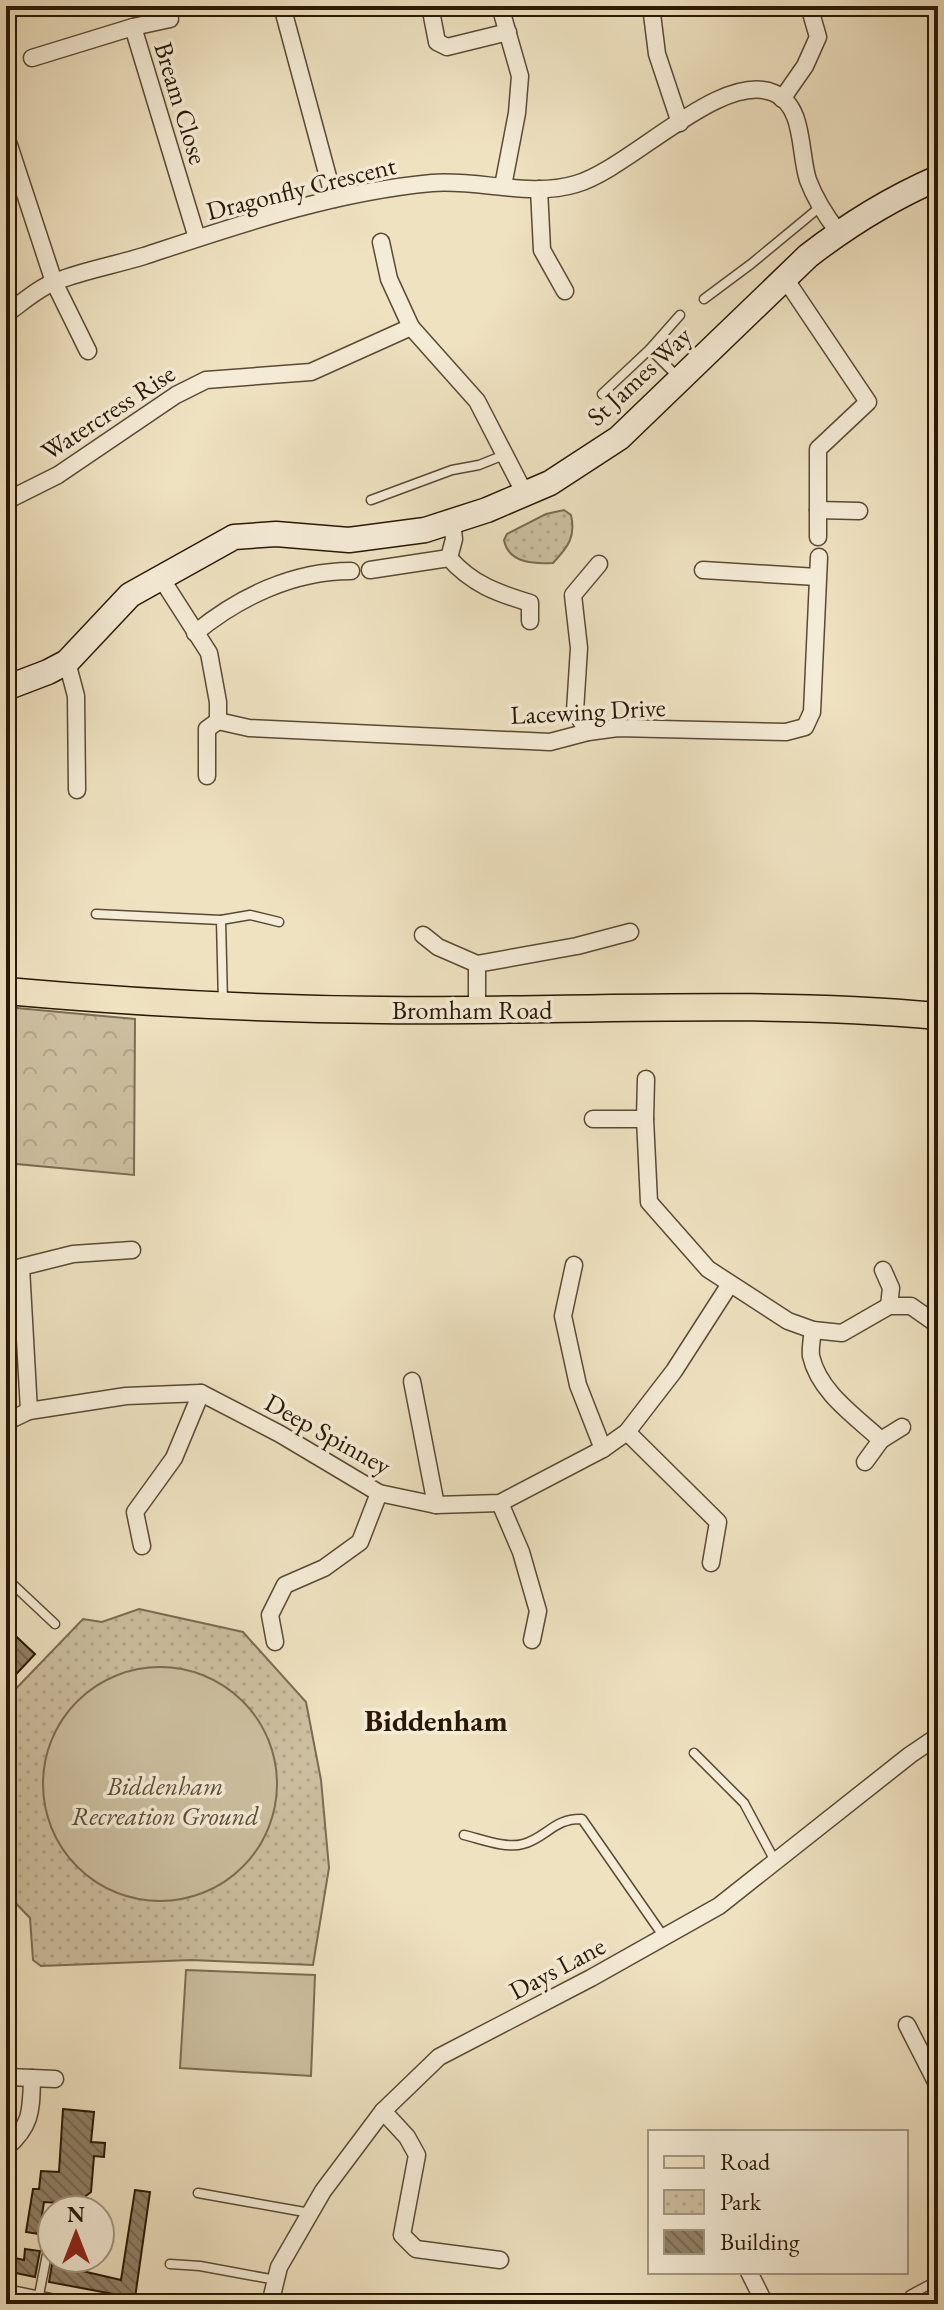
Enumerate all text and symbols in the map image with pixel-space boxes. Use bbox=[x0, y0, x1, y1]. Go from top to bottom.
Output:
street label: Bream Close bbox=[146, 38, 216, 168]
street label: Dragonfly Crescent bbox=[203, 148, 399, 228]
street label: St James Way bbox=[579, 318, 699, 433]
street label: Watercress Rise bbox=[35, 356, 181, 468]
street label: Lacewing Drive bbox=[509, 690, 667, 732]
street label: Bromham Road bbox=[392, 993, 553, 1027]
street label: Deep Spinney bbox=[259, 1385, 398, 1483]
district label: Biddenham bbox=[364, 1701, 508, 1740]
park label: Biddenham Recreation Ground bbox=[71, 1769, 259, 1833]
street label: Days Lane bbox=[503, 1929, 611, 2007]
legend bbox=[648, 2130, 908, 2274]
text: Road bbox=[720, 2146, 771, 2177]
text: Park bbox=[720, 2186, 762, 2217]
north arrow bbox=[36, 2194, 116, 2274]
text: N bbox=[67, 2200, 85, 2229]
text: Building bbox=[720, 2226, 800, 2257]

